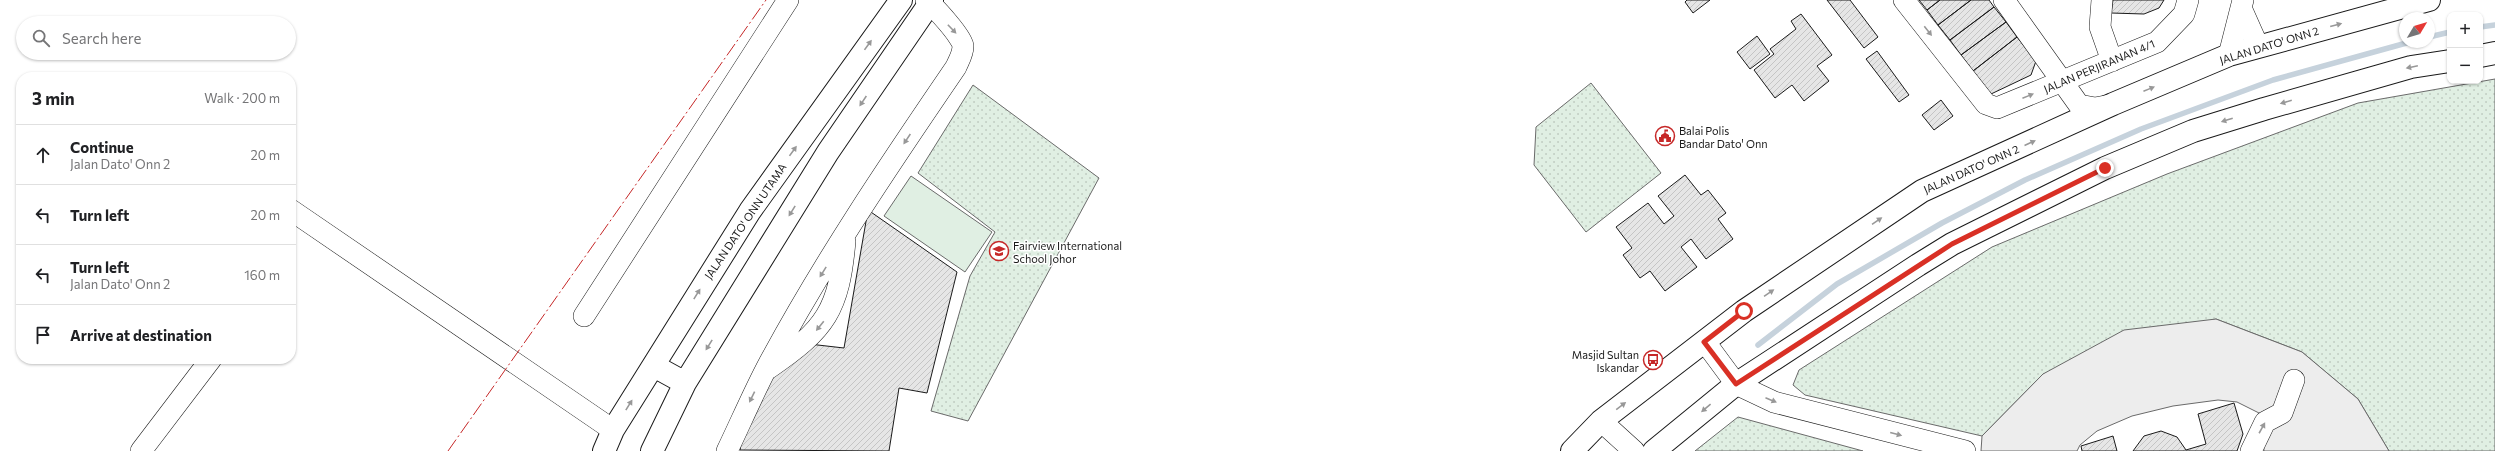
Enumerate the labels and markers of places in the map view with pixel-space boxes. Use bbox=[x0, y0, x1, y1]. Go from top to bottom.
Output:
place label: Balai Polis Bandar Dato' Onn bbox=[1679, 124, 1768, 150]
public building icon: Balai Polis Bandar Dato' Onn bbox=[1654, 125, 1676, 147]
place label: Fairview International School Johor bbox=[1013, 239, 1122, 266]
school or university icon: Fairview International School Johor bbox=[988, 240, 1010, 262]
place label: Masjid Sultan Iskandar bbox=[1572, 348, 1640, 374]
bus stop icon: Masjid Sultan Iskandar bbox=[1642, 349, 1664, 371]

